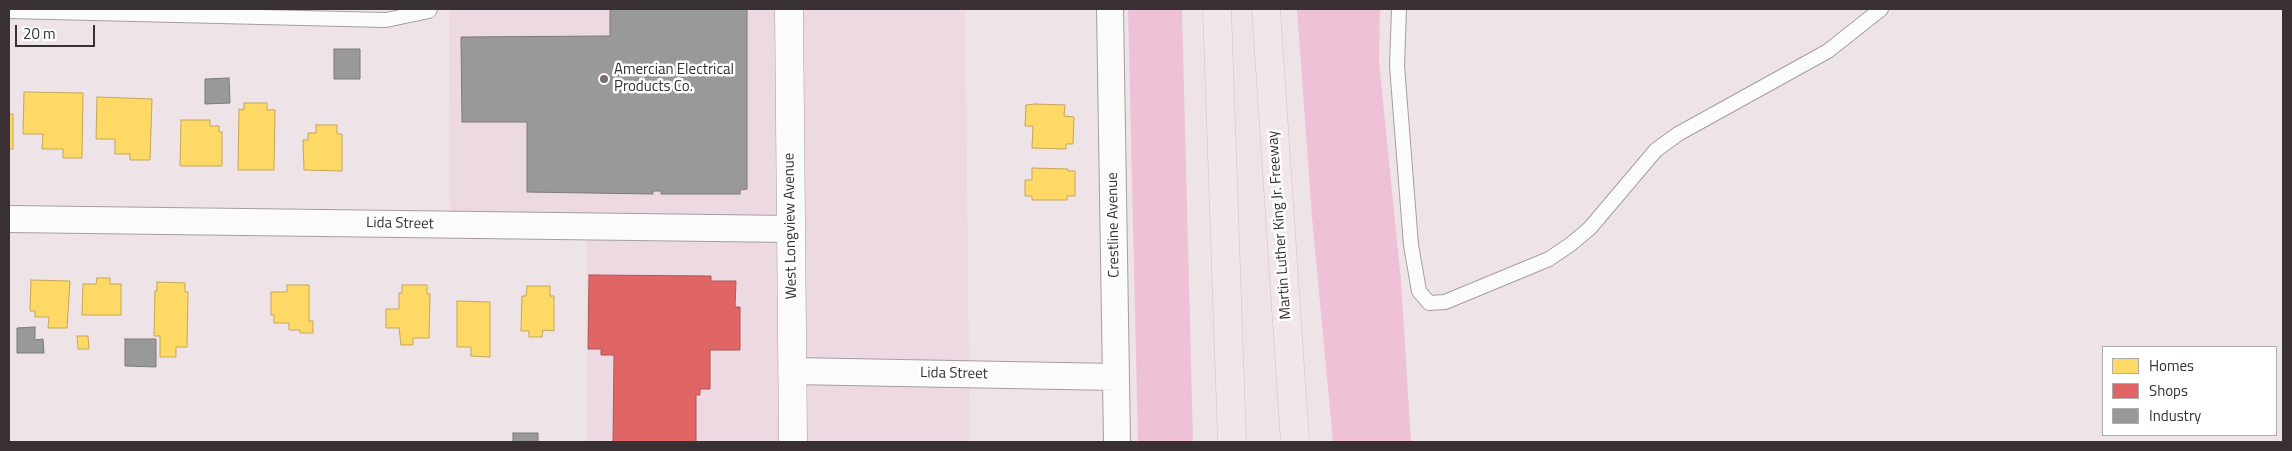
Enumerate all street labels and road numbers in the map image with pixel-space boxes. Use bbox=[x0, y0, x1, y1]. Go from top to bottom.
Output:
street label: Martin Luther King Jr. Freeway bbox=[1264, 130, 1296, 320]
street label: West Longview Avenue bbox=[781, 153, 801, 299]
street label: Crestline Avenue bbox=[1104, 172, 1124, 278]
street label: Lida Street bbox=[366, 214, 434, 234]
street label: Lida Street bbox=[920, 364, 988, 384]

